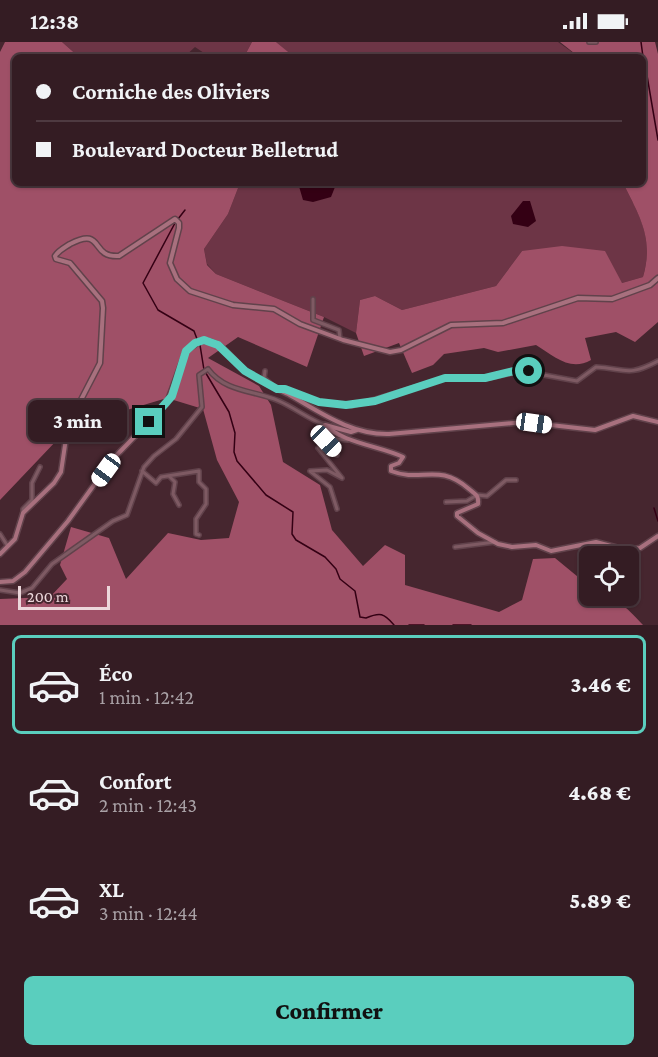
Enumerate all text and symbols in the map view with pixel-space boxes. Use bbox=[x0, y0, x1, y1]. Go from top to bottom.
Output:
text: 12:38 bbox=[30, 9, 79, 34]
text: Corniche des Oliviers bbox=[72, 79, 270, 104]
text: Boulevard Docteur Belletrud bbox=[72, 137, 338, 162]
route start bbox=[515, 357, 542, 384]
callout: 3 min bbox=[29, 401, 128, 443]
route end bbox=[135, 408, 162, 435]
text: 3 min bbox=[53, 410, 102, 432]
car bbox=[515, 412, 553, 434]
car bbox=[307, 422, 345, 460]
car bbox=[88, 450, 124, 490]
map controls bbox=[579, 546, 639, 606]
button: locate bbox=[579, 546, 639, 606]
scale bar bbox=[18, 583, 110, 610]
text: 200 m bbox=[27, 588, 69, 605]
icon: car bbox=[27, 658, 81, 712]
text: Éco bbox=[99, 661, 133, 686]
text: 3.46 € bbox=[571, 672, 631, 697]
text: 1 min · 12:42 bbox=[99, 686, 194, 708]
icon: car bbox=[27, 766, 81, 820]
text: Confort bbox=[99, 769, 172, 794]
text: 4.68 € bbox=[568, 780, 631, 805]
text: 2 min · 12:43 bbox=[99, 794, 197, 816]
icon: car bbox=[27, 874, 81, 928]
text: XL bbox=[99, 877, 124, 902]
text: 5.89 € bbox=[569, 888, 631, 913]
text: 3 min · 12:44 bbox=[99, 902, 198, 924]
button: Confirmer bbox=[24, 976, 634, 1045]

